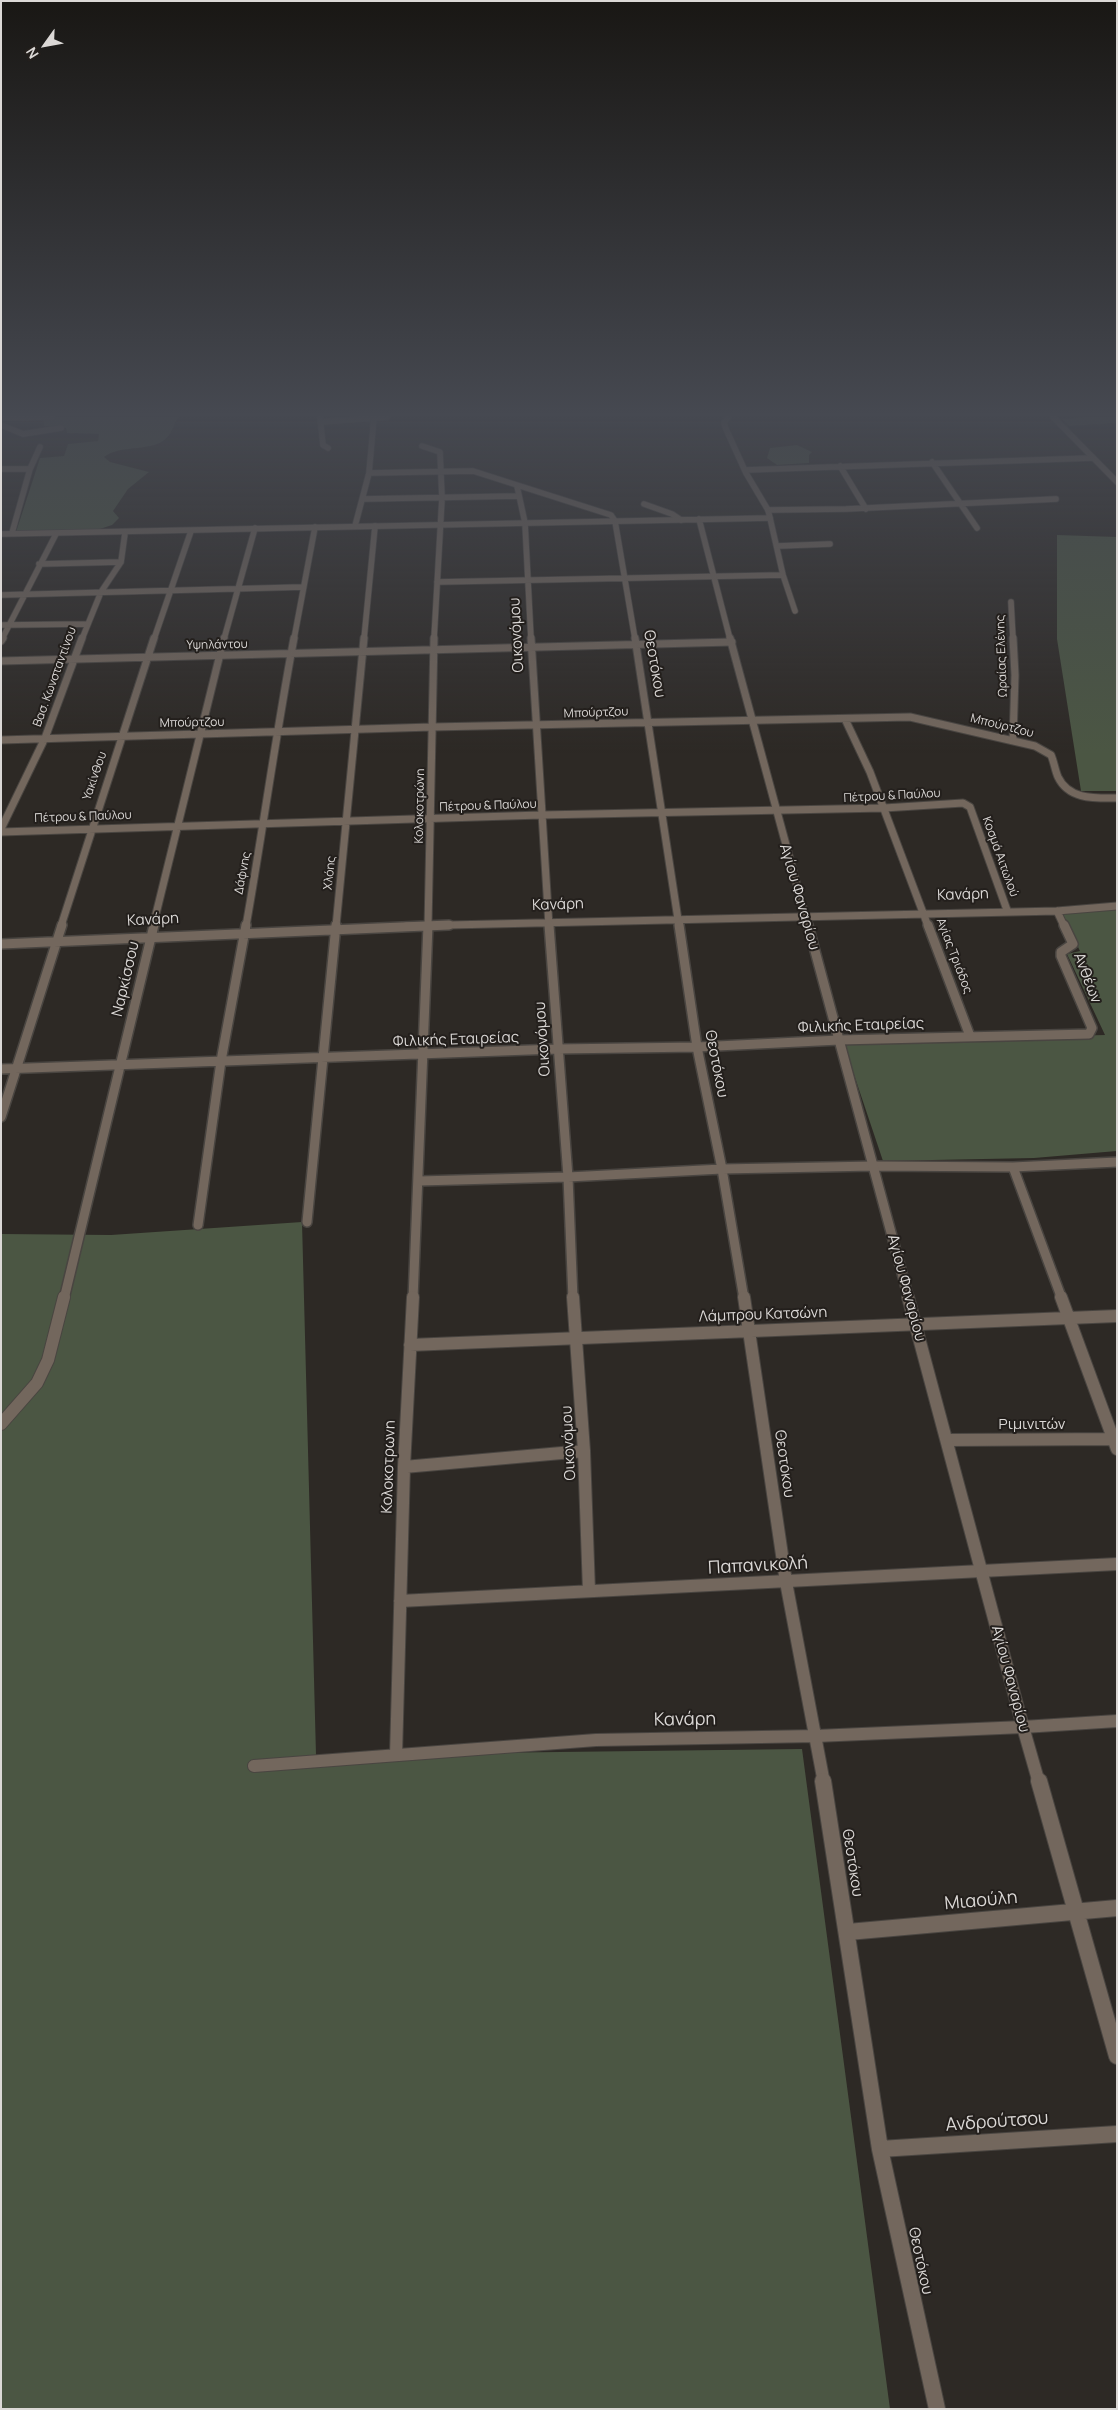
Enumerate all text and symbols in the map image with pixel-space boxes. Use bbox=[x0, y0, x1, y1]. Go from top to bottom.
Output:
north arrow bbox=[20, 20, 70, 70]
text: N bbox=[21, 44, 43, 63]
street label: Οικονόμου bbox=[506, 597, 528, 673]
street label: Ωραίας Ελένης bbox=[993, 615, 1011, 697]
street label: Βασ. Κωνσταντίνου bbox=[30, 625, 80, 729]
street label: Θεοτόκου bbox=[639, 629, 669, 699]
street label: Υψηλάντου bbox=[186, 637, 248, 653]
street label: Μπούρτζου bbox=[563, 705, 629, 721]
street label: Μπούρτζου bbox=[969, 711, 1035, 741]
street label: Μπούρτζου bbox=[160, 715, 224, 731]
street label: Υακίνθου bbox=[80, 750, 110, 802]
street label: Κολοκοτρώνη bbox=[412, 768, 428, 844]
street label: Πέτρου & Παύλου bbox=[843, 786, 941, 806]
street label: Πέτρου & Παύλου bbox=[439, 797, 537, 815]
street label: Πέτρου & Παύλου bbox=[34, 808, 132, 826]
street label: Κοσμά Αιτωλού bbox=[979, 815, 1021, 899]
street label: Αγίου Φαναρίου bbox=[775, 842, 823, 952]
street label: Δάφνης bbox=[232, 850, 254, 896]
street label: Χλόης bbox=[321, 855, 339, 891]
street label: Κανάρη bbox=[937, 885, 989, 905]
street label: Κανάρη bbox=[532, 895, 584, 915]
street label: Κανάρη bbox=[127, 910, 179, 930]
street label: Αγίας Τριάδος bbox=[933, 916, 975, 996]
street label: Ναρκίσσου bbox=[109, 940, 143, 1018]
street label: Ανθέων bbox=[1069, 950, 1105, 1006]
street label: Οικονόμου bbox=[531, 1001, 555, 1077]
street label: Φιλικής Εταιρείας bbox=[798, 1015, 924, 1037]
street label: Φιλικής Εταιρείας bbox=[393, 1029, 519, 1051]
street label: Θεοτόκου bbox=[701, 1029, 731, 1099]
street label: Αγίου Φαναρίου bbox=[883, 1233, 929, 1343]
street label: Λάμπρου Κατσώνη bbox=[698, 1304, 828, 1326]
street label: Οικονόμου bbox=[558, 1405, 580, 1481]
street label: Ριμινιτών bbox=[999, 1416, 1065, 1434]
street label: Κολοκοτρωνη bbox=[378, 1420, 400, 1514]
street label: Θεοτόκου bbox=[770, 1429, 798, 1499]
street label: Παπανικολή bbox=[707, 1553, 809, 1579]
street label: Αγίου Φαναρίου bbox=[987, 1624, 1033, 1734]
street label: Κανάρη bbox=[654, 1709, 716, 1731]
street label: Θεοτόκου bbox=[838, 1828, 866, 1898]
street label: Μιαούλη bbox=[944, 1887, 1018, 1915]
street label: Ανδρούτσου bbox=[945, 2108, 1049, 2136]
street label: Θεοτόκου bbox=[904, 2226, 936, 2296]

